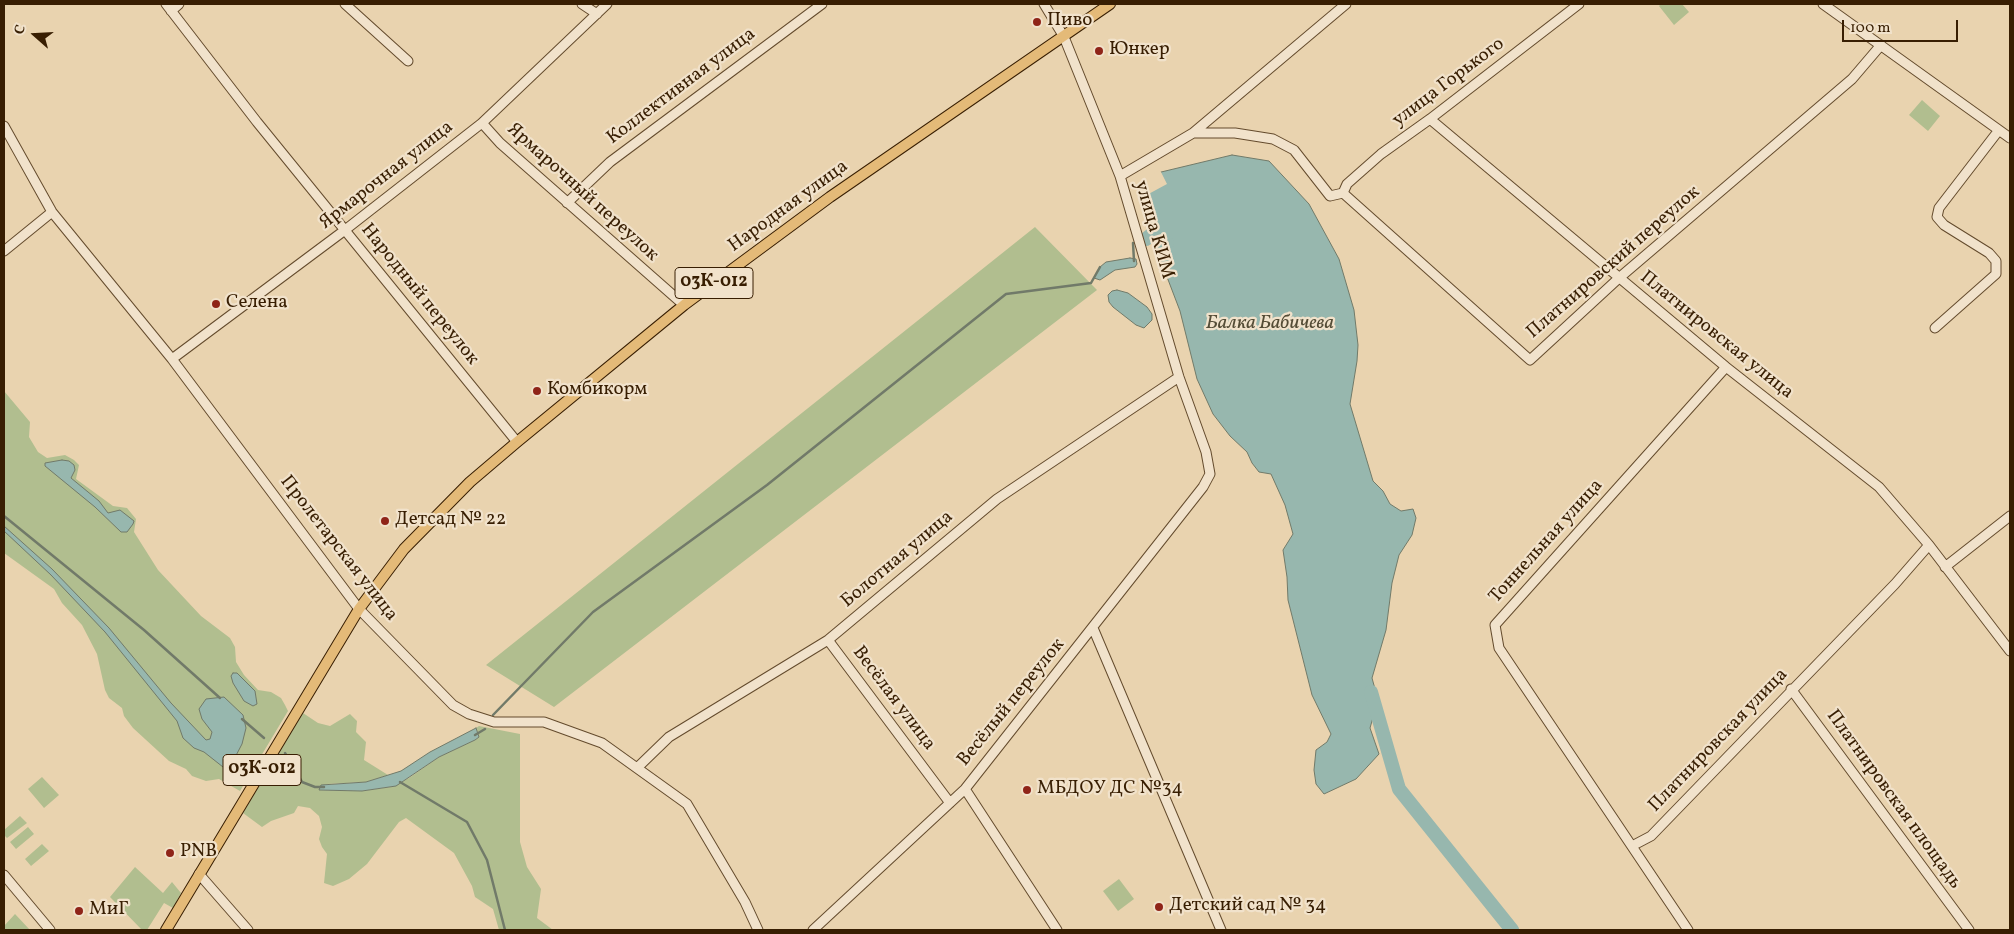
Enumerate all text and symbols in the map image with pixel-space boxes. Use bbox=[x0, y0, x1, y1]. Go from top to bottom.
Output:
north arrow bbox=[10, 10, 60, 60]
scale bar bbox=[1844, 10, 1960, 42]
place label: Пиво bbox=[1047, 11, 1092, 33]
marker: Пиво bbox=[1031, 16, 1043, 28]
text: 100 m bbox=[1850, 18, 1890, 39]
text: С bbox=[10, 23, 31, 37]
street label: Коллективная улица bbox=[603, 24, 761, 150]
street label: улица Горького bbox=[1388, 33, 1510, 133]
place label: Юнкер bbox=[1109, 40, 1170, 62]
marker: Юнкер bbox=[1093, 45, 1105, 57]
street label: Ярмарочная улица bbox=[316, 117, 458, 235]
street label: Ярмарочный переулок bbox=[501, 119, 663, 267]
street label: Народная улица bbox=[725, 156, 853, 258]
street label: улица КИМ bbox=[1128, 178, 1178, 282]
street label: Платнировский переулок bbox=[1523, 182, 1705, 344]
street label: Народный переулок bbox=[355, 220, 483, 370]
street label: Платнировская улица bbox=[1635, 267, 1797, 405]
road number: 03К-012 bbox=[675, 268, 753, 298]
place label: Селена bbox=[226, 293, 288, 315]
marker: Селена bbox=[210, 298, 222, 310]
water label: Балка Бабичева bbox=[1206, 312, 1334, 336]
place label: Комбикорм bbox=[547, 380, 647, 402]
marker: Комбикорм bbox=[531, 385, 543, 397]
street label: Пролетарская улица bbox=[274, 472, 402, 626]
street label: Тоннельная улица bbox=[1485, 475, 1609, 609]
street label: Болотная улица bbox=[837, 506, 959, 614]
place label: Детсад № 22 bbox=[395, 510, 506, 532]
marker: Детсад № 22 bbox=[379, 515, 391, 527]
street label: Весёлый переулок bbox=[954, 635, 1070, 771]
street label: Весёлая улица bbox=[846, 642, 940, 756]
street label: Платнировская улица bbox=[1644, 664, 1794, 818]
street label: Платнировская площадь bbox=[1820, 706, 1966, 894]
road number: 03К-012 bbox=[223, 754, 301, 786]
place label: МБДОУ ДС №34 bbox=[1037, 779, 1183, 801]
marker: МБДОУ ДС №34 bbox=[1021, 784, 1033, 796]
place label: PNB bbox=[180, 842, 217, 864]
marker: PNB bbox=[164, 847, 176, 859]
place label: Детский сад № 34 bbox=[1169, 896, 1326, 918]
place label: МиГ bbox=[89, 900, 129, 922]
marker: Детский сад № 34 bbox=[1153, 901, 1165, 913]
marker: МиГ bbox=[73, 905, 85, 917]

